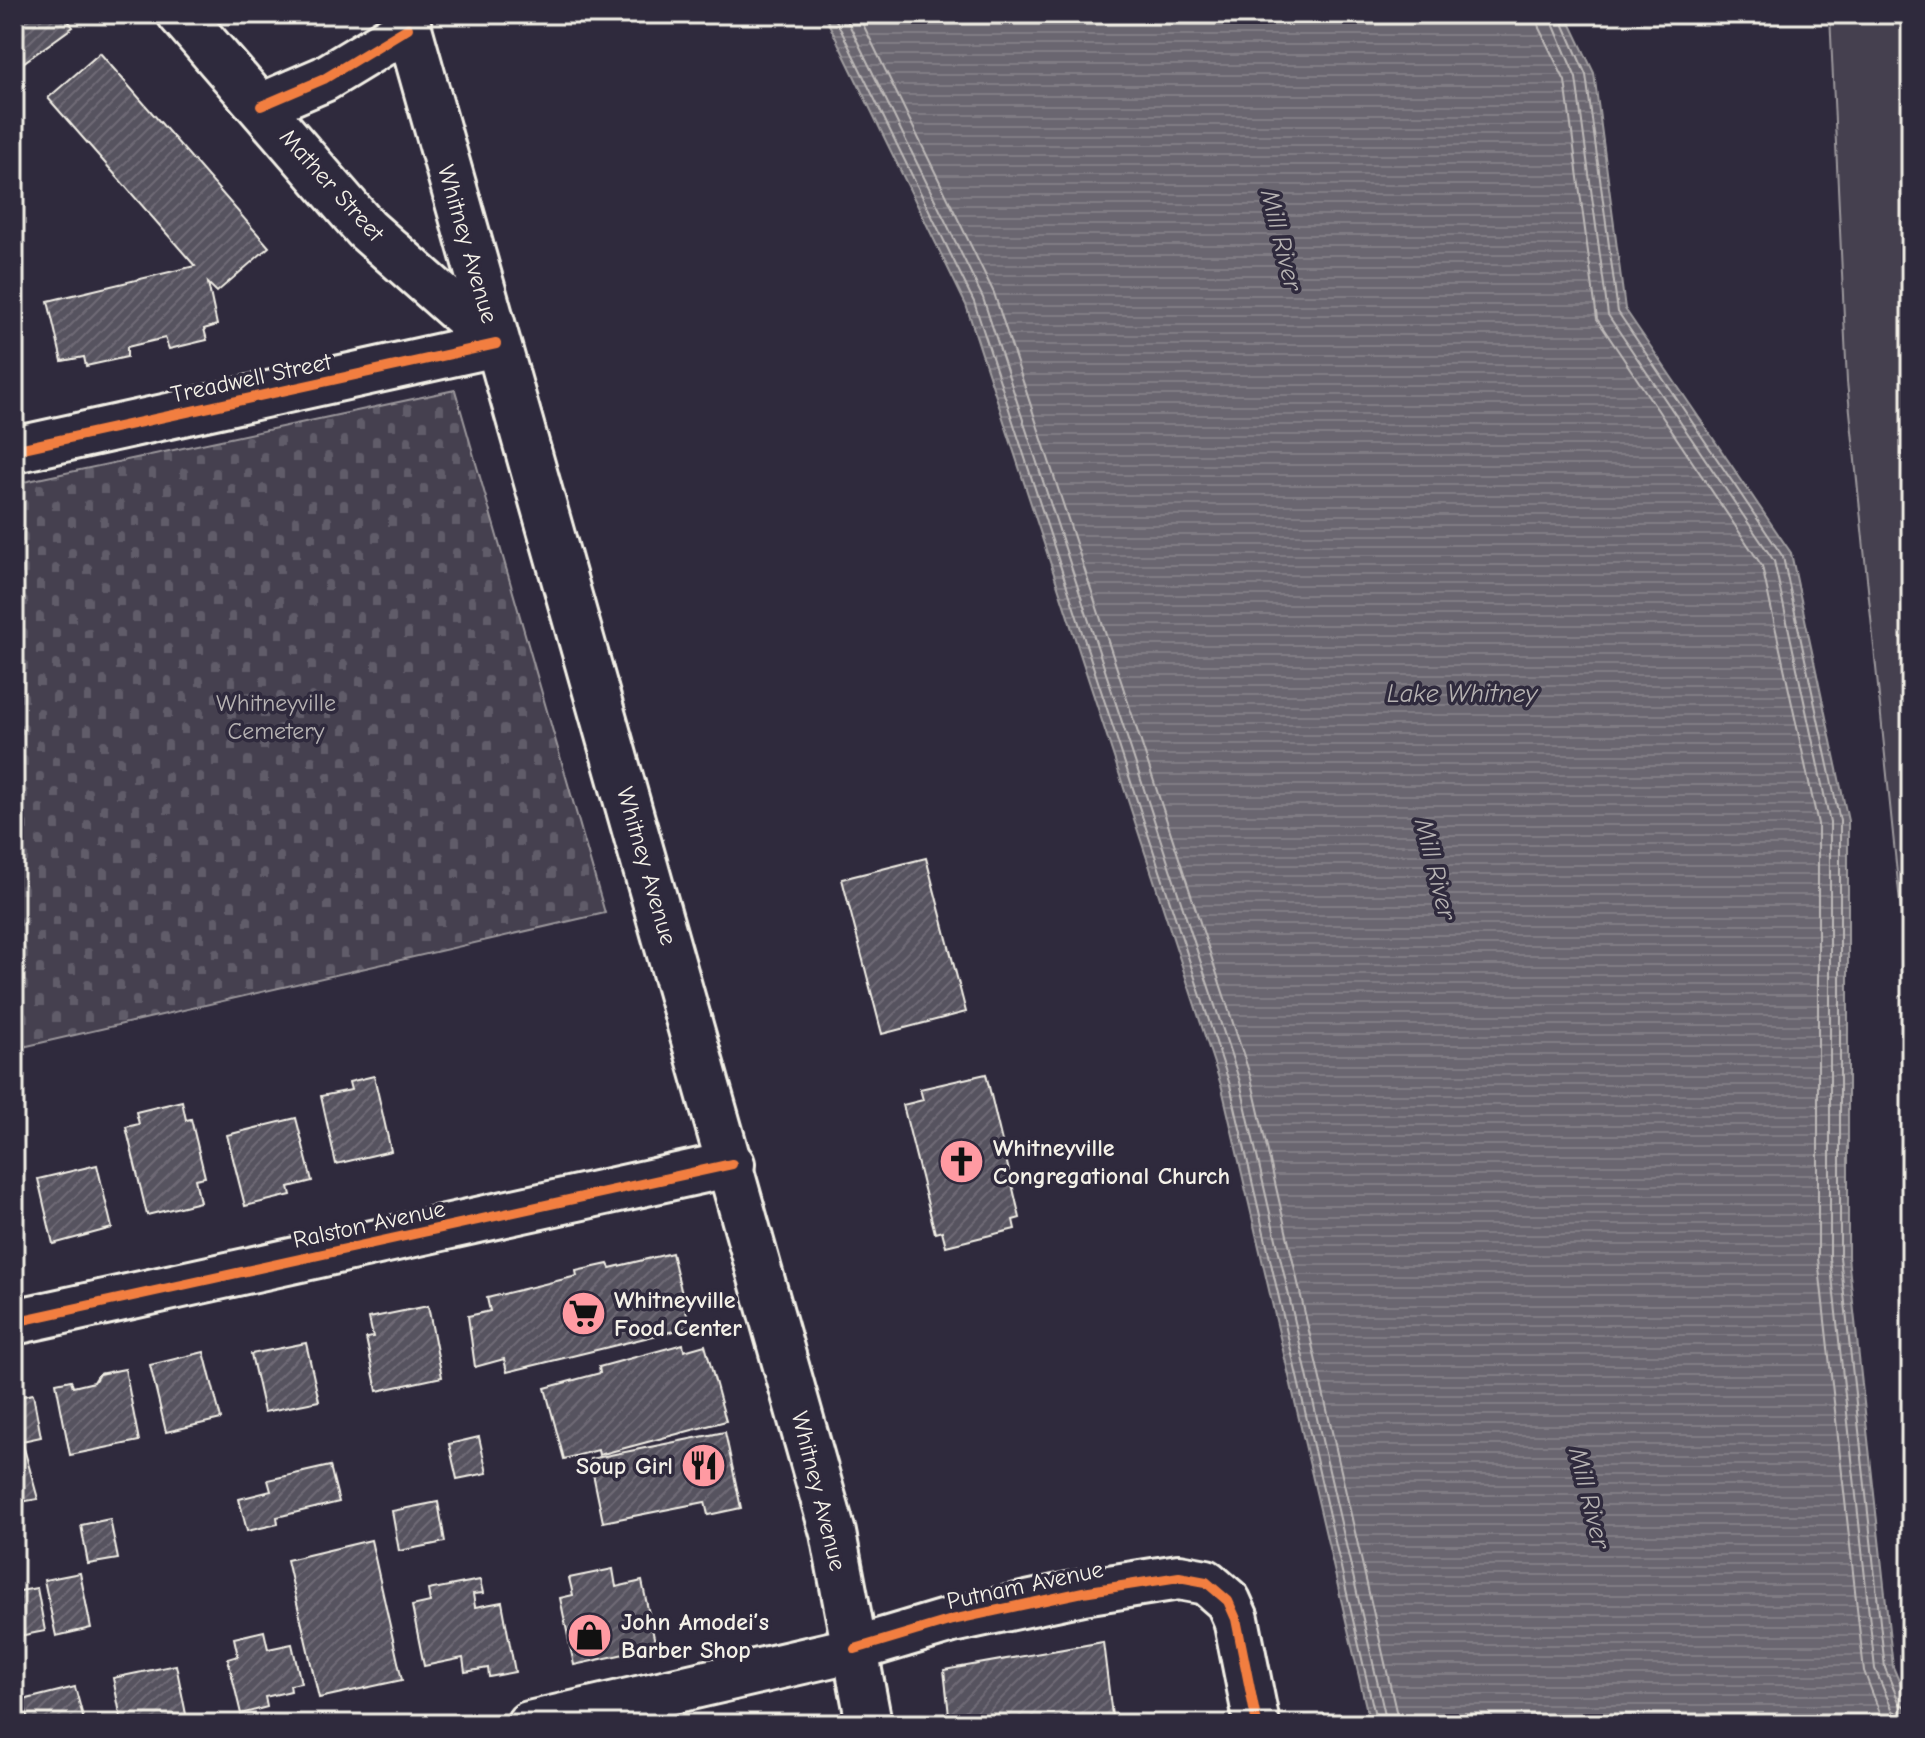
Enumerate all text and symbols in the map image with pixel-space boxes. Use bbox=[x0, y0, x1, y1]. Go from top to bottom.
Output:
street label: Mather Street bbox=[274, 123, 391, 248]
street label: Whitney Avenue bbox=[432, 162, 504, 326]
water label: Mill River bbox=[1254, 185, 1309, 296]
street label: Treadwell Street bbox=[168, 347, 335, 409]
water label: Lake Whitney bbox=[1387, 679, 1539, 709]
park label: Whitneyville Cemetery bbox=[216, 689, 336, 745]
street label: Whitney Avenue bbox=[611, 784, 683, 948]
water label: Mill River bbox=[1408, 814, 1463, 925]
place label: Whitneyville Congregational Church bbox=[993, 1134, 1230, 1190]
church icon: Whitneyville Congregational Church bbox=[938, 1138, 986, 1186]
street label: Ralston Avenue bbox=[290, 1194, 448, 1254]
place label: Whitneyville Food Center bbox=[614, 1286, 742, 1342]
supermarket icon: Whitneyville Food Center bbox=[559, 1290, 607, 1338]
street label: Whitney Avenue bbox=[786, 1408, 852, 1574]
restaurant icon: Soup Girl bbox=[680, 1442, 728, 1490]
water label: Mill River bbox=[1562, 1443, 1617, 1554]
place label: Soup Girl bbox=[576, 1452, 673, 1480]
street label: Putnam Avenue bbox=[944, 1555, 1106, 1615]
place label: John Amodei’s Barber Shop bbox=[621, 1608, 769, 1664]
shop icon: John Amodei’s Barber Shop bbox=[566, 1612, 614, 1660]

